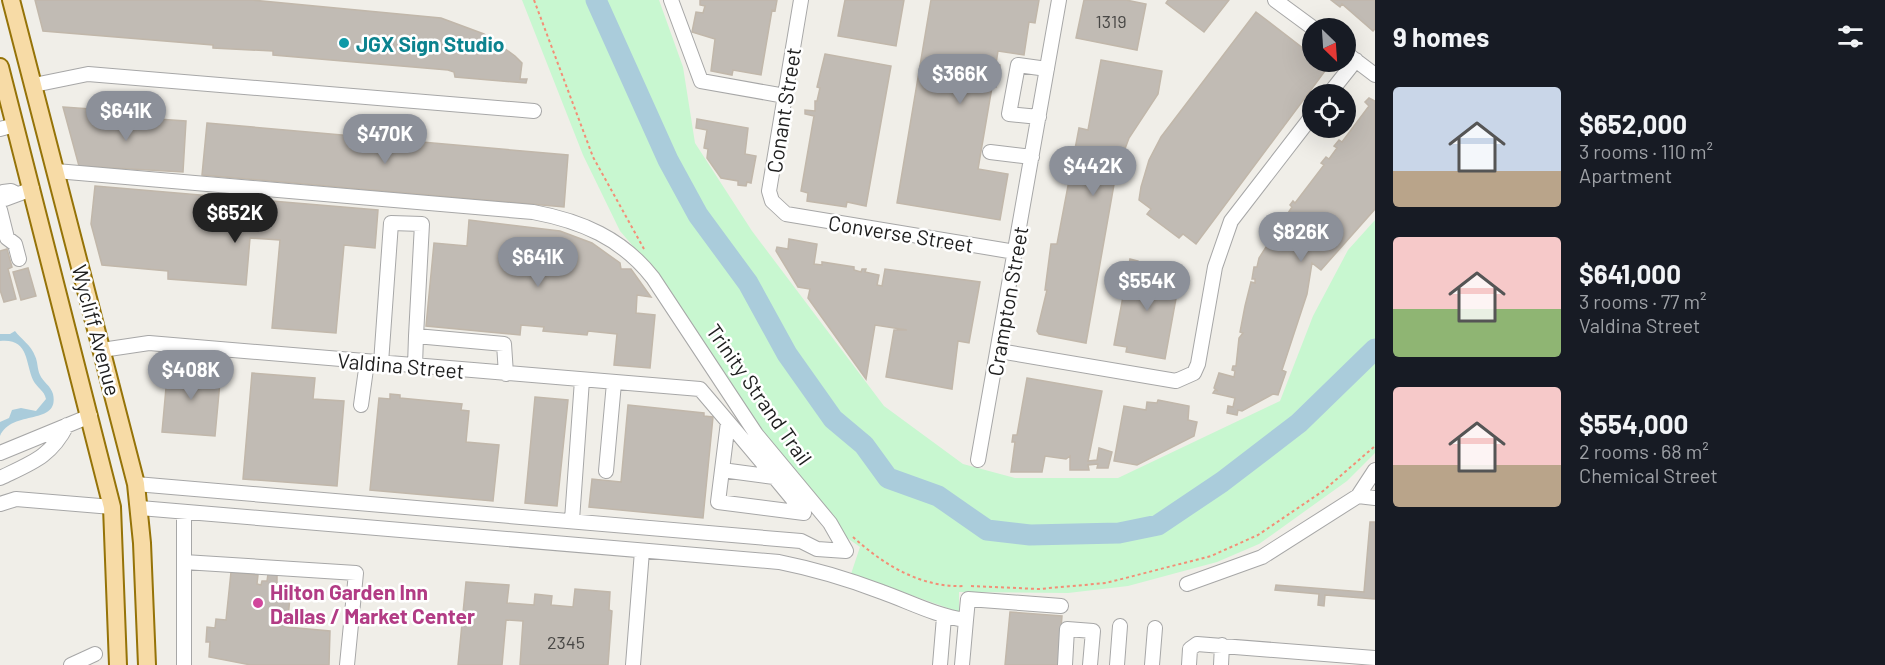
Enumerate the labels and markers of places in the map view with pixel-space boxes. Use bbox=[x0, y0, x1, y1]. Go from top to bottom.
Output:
place label: JGX Sign Studio bbox=[356, 31, 505, 56]
marker: JGX Sign Studio bbox=[337, 36, 351, 50]
pin: $366K bbox=[918, 54, 1002, 105]
pin: $641K bbox=[84, 91, 168, 142]
pin: $470K bbox=[343, 114, 427, 165]
pin: $442K bbox=[1051, 146, 1135, 197]
pin: $652K bbox=[193, 193, 277, 244]
pin: $826K bbox=[1259, 212, 1343, 263]
pin: $641K bbox=[496, 237, 580, 288]
pin: $554K bbox=[1105, 261, 1189, 312]
pin: $408K bbox=[149, 350, 233, 401]
place label: Hilton Garden Inn Dallas / Market Center bbox=[270, 579, 475, 628]
marker: Hilton Garden Inn Dallas / Market Center bbox=[251, 596, 265, 610]

